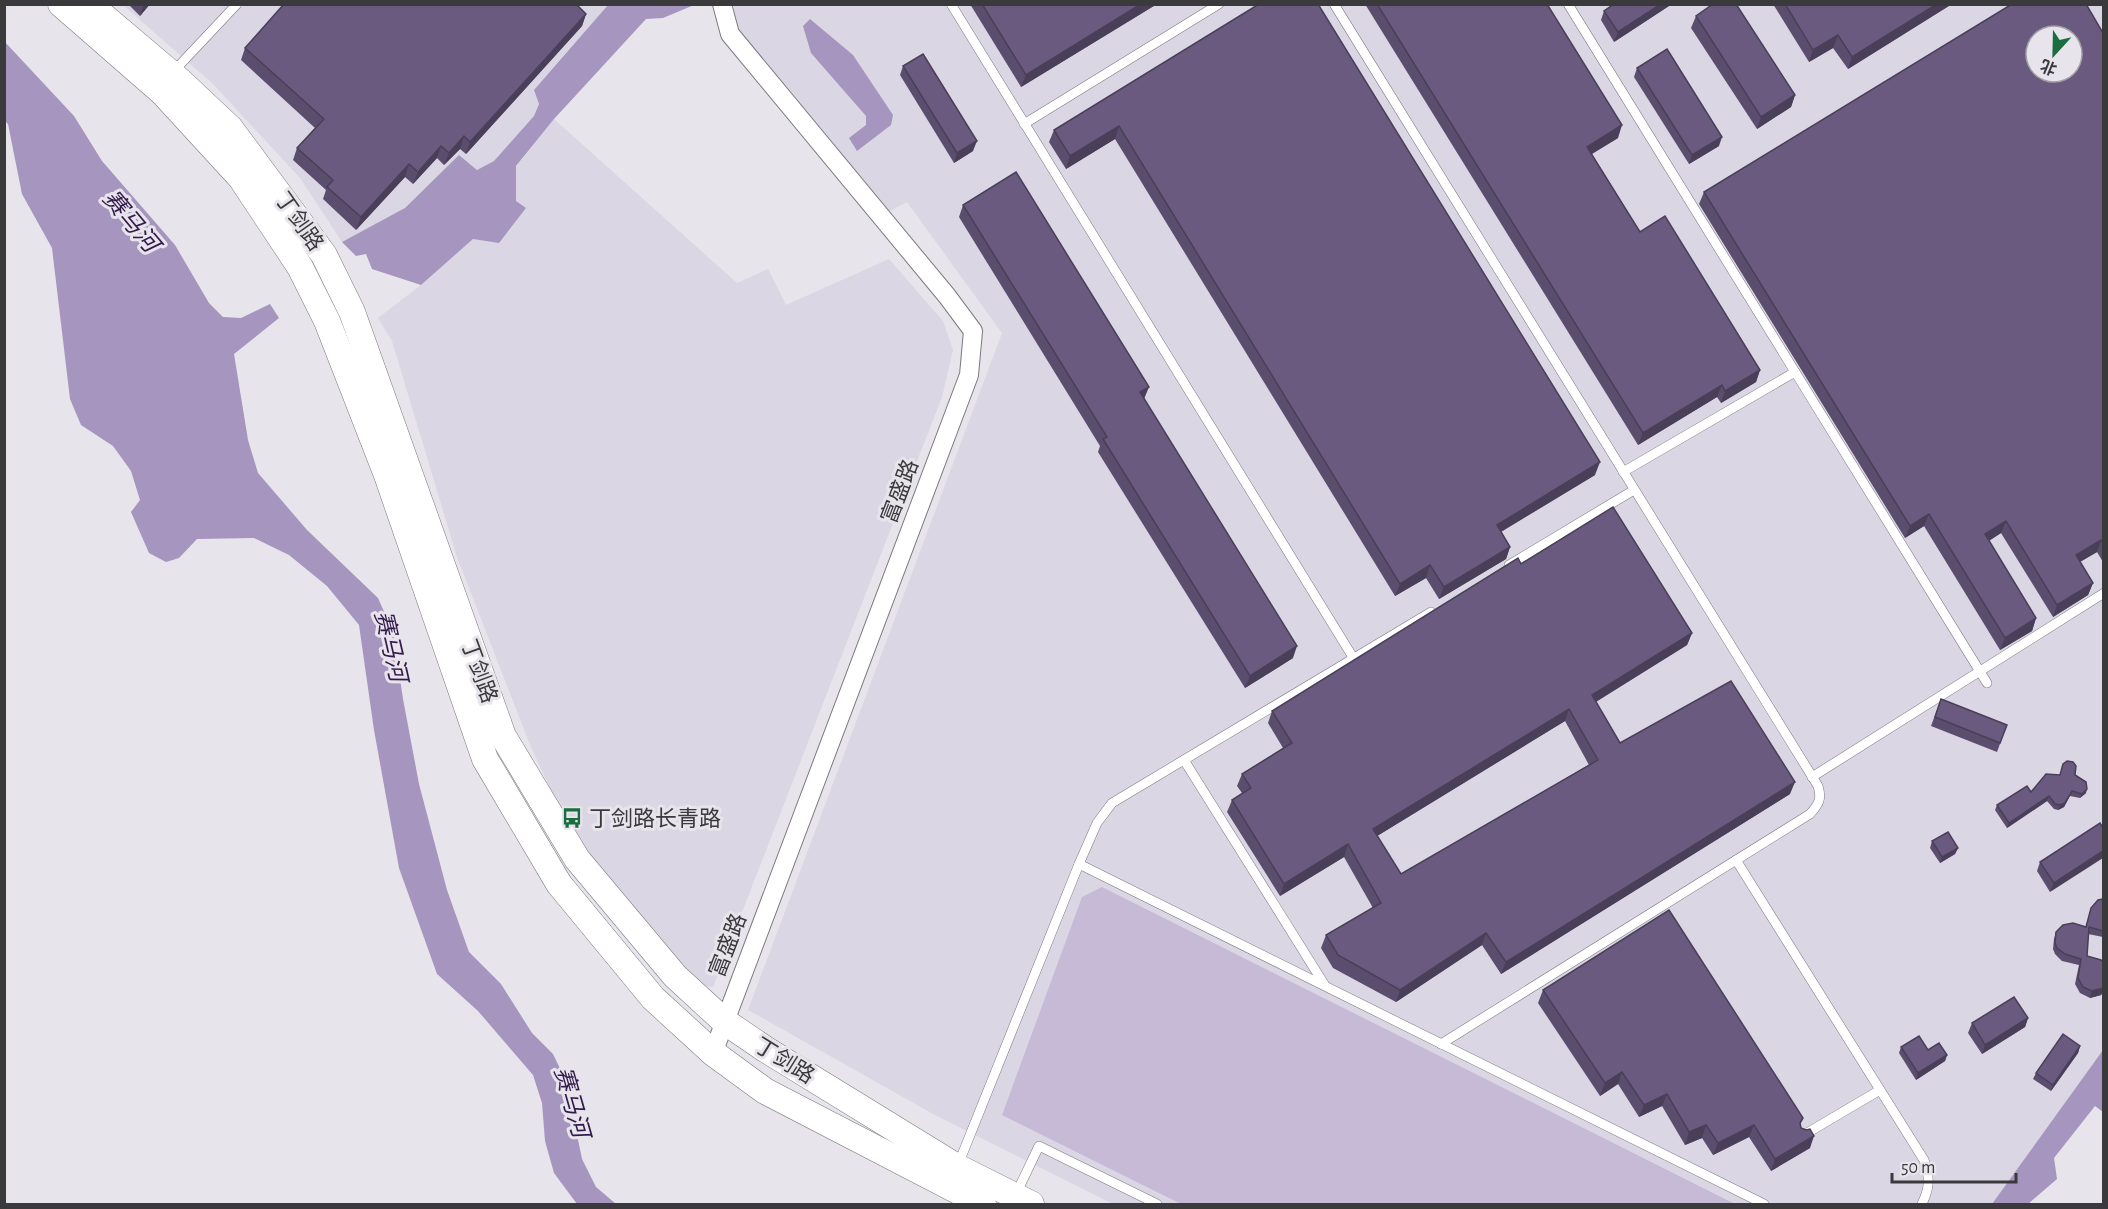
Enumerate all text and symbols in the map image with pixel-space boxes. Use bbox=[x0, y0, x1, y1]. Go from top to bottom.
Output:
north arrow bbox=[2024, 24, 2084, 84]
text: 北 bbox=[2038, 57, 2059, 78]
water label: 赛马河 bbox=[98, 185, 167, 260]
street label: 丁剑路 bbox=[271, 188, 328, 255]
street label: 富盛路 bbox=[877, 456, 922, 526]
water label: 赛马河 bbox=[370, 608, 413, 688]
street label: 丁剑路 bbox=[457, 636, 502, 706]
bus stop icon: 丁剑路长青路 bbox=[560, 806, 584, 830]
place label: 丁剑路长青路 bbox=[589, 807, 721, 830]
street label: 富盛路 bbox=[705, 910, 750, 980]
street label: 丁剑路 bbox=[751, 1033, 819, 1088]
water label: 赛马河 bbox=[550, 1064, 596, 1144]
scale bar bbox=[1892, 1146, 2016, 1184]
text: 50 m bbox=[1901, 1159, 1935, 1177]

